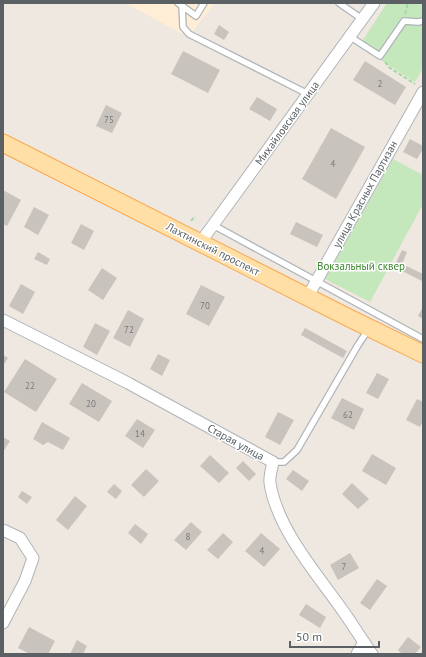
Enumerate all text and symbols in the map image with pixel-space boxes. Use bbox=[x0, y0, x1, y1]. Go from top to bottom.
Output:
street label: Михайловская улица bbox=[252, 78, 322, 168]
house number: 2 bbox=[378, 78, 383, 89]
house number: 75 bbox=[104, 114, 114, 125]
street label: улица Красных Партизан bbox=[330, 138, 400, 250]
house number: 4 bbox=[331, 158, 336, 169]
street label: Лахтинский проспект bbox=[163, 219, 263, 279]
park label: Вокзальный сквер bbox=[317, 259, 405, 273]
house number: 70 bbox=[200, 300, 210, 311]
house number: 72 bbox=[124, 324, 134, 335]
house number: 22 bbox=[25, 380, 35, 391]
house number: 20 bbox=[86, 398, 96, 409]
house number: 62 bbox=[343, 409, 353, 420]
street label: Старая улица bbox=[205, 421, 267, 463]
house number: 14 bbox=[135, 428, 145, 439]
house number: 8 bbox=[186, 531, 191, 542]
house number: 4 bbox=[260, 545, 265, 556]
house number: 7 bbox=[342, 561, 347, 572]
scale bar bbox=[290, 623, 379, 649]
text: 50 m bbox=[296, 629, 322, 644]

